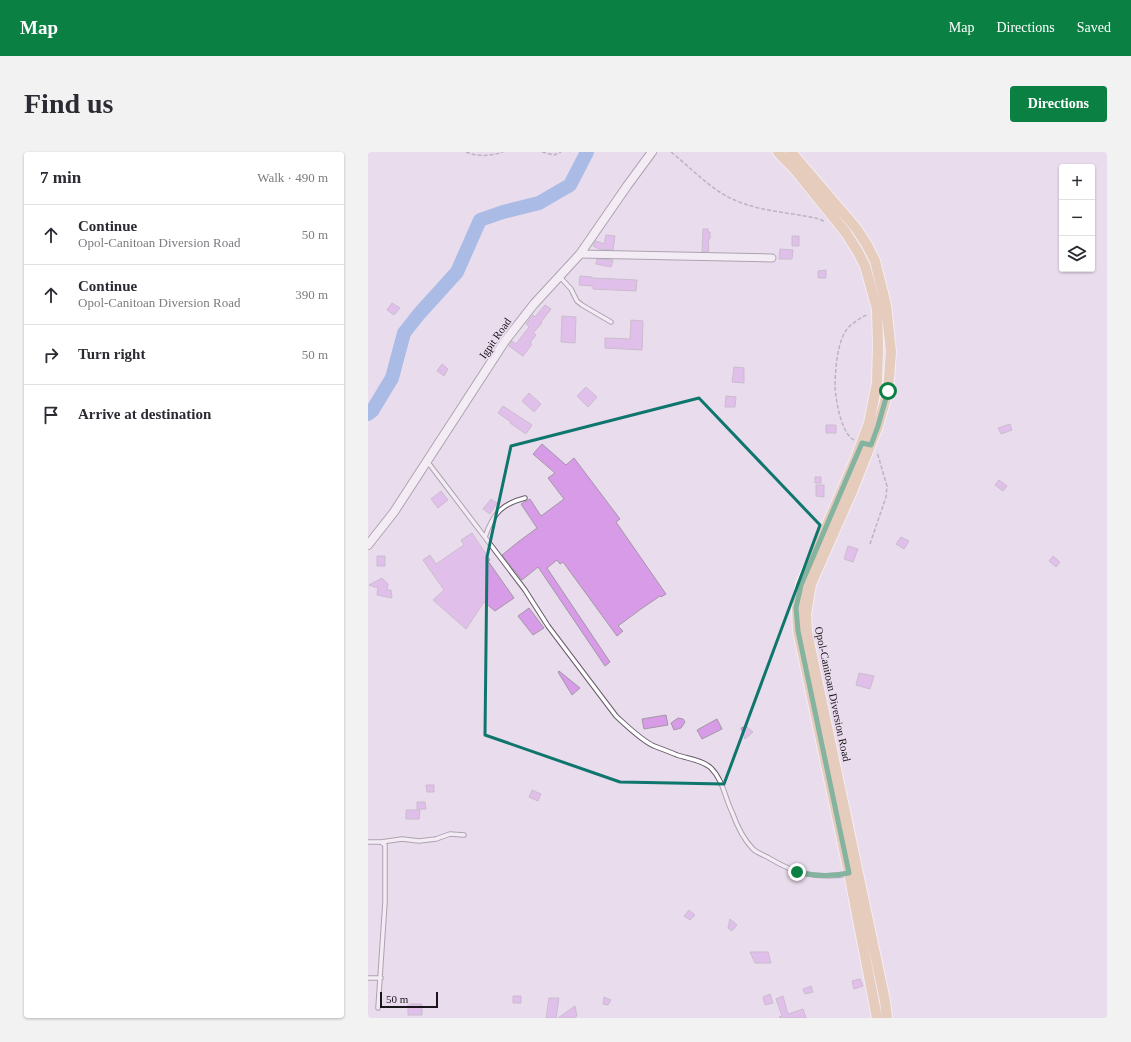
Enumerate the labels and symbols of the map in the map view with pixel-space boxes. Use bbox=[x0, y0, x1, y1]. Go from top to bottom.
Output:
street label: Igpit Road bbox=[477, 315, 514, 361]
route start bbox=[879, 382, 897, 400]
street label: Opol-Canitoan Diversion Road bbox=[813, 626, 853, 763]
route end bbox=[788, 863, 806, 881]
scale bar bbox=[380, 990, 438, 1009]

